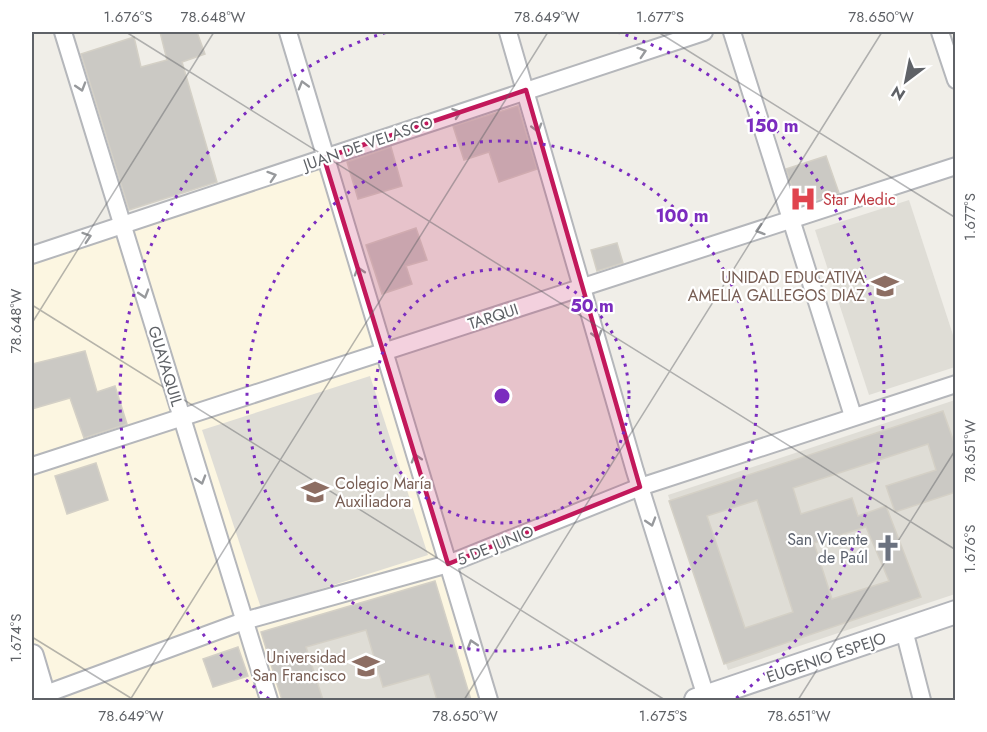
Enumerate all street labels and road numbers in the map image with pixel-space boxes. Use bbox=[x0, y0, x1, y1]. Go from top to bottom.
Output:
street label: JUAN DE VELASCO bbox=[298, 110, 436, 177]
street label: TARQUI bbox=[465, 298, 521, 335]
street label: GUAYAQUIL bbox=[142, 323, 189, 410]
street label: 5 DE JUNIO bbox=[453, 520, 537, 571]
street label: EUGENIO ESPEJO bbox=[763, 626, 889, 689]

